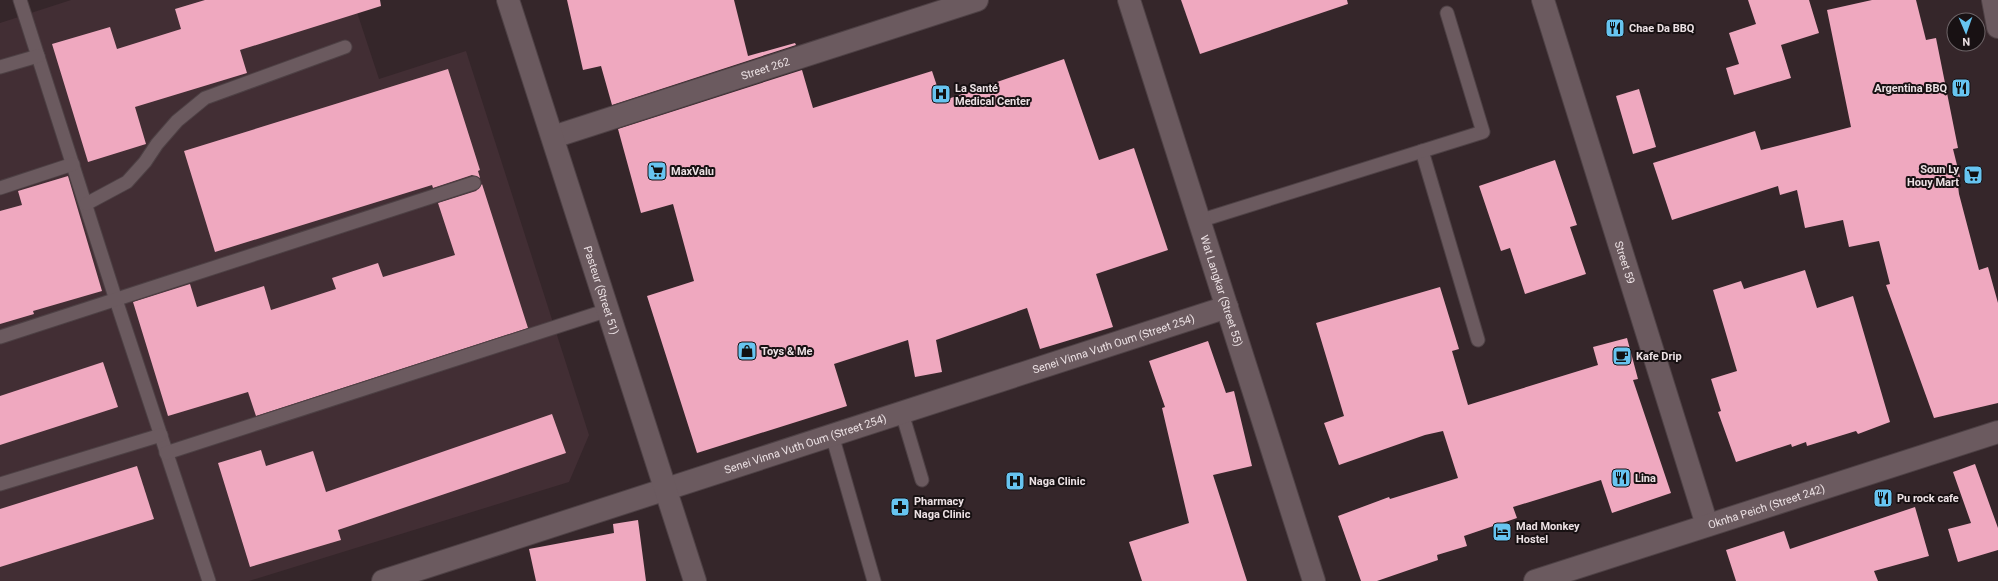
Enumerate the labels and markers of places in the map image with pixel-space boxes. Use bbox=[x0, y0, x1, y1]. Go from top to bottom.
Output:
restaurant icon: Chae Da BBQ bbox=[1604, 17, 1626, 39]
place label: Chae Da BBQ bbox=[1629, 22, 1695, 35]
restaurant icon: Argentina BBQ bbox=[1950, 77, 1972, 99]
place label: La Santé Medical Center bbox=[955, 82, 1030, 108]
place label: Argentina BBQ bbox=[1874, 82, 1947, 95]
hospital icon: La Santé Medical Center bbox=[930, 83, 952, 105]
supermarket icon: MaxValu bbox=[646, 160, 668, 182]
place label: Soun Ly Houy Mart bbox=[1907, 163, 1959, 189]
supermarket icon: Soun Ly Houy Mart bbox=[1962, 164, 1984, 186]
place label: MaxValu bbox=[671, 165, 714, 178]
shop icon: Toys & Me bbox=[736, 340, 758, 362]
place label: Toys & Me bbox=[761, 345, 813, 358]
cafe icon: Kafe Drip bbox=[1611, 345, 1633, 367]
place label: Kafe Drip bbox=[1636, 350, 1682, 363]
restaurant icon: Lina bbox=[1610, 467, 1632, 489]
hospital icon: Naga Clinic bbox=[1004, 470, 1026, 492]
place label: Lina bbox=[1635, 472, 1656, 485]
place label: Naga Clinic bbox=[1029, 475, 1086, 488]
restaurant icon: Pu rock cafe bbox=[1872, 487, 1894, 509]
place label: Pu rock cafe bbox=[1897, 492, 1959, 505]
place label: Pharmacy Naga Clinic bbox=[914, 495, 971, 521]
pharmacy icon: Pharmacy Naga Clinic bbox=[889, 496, 911, 518]
place label: Mad Monkey Hostel bbox=[1516, 520, 1580, 546]
hotel icon: Mad Monkey Hostel bbox=[1491, 521, 1513, 543]

